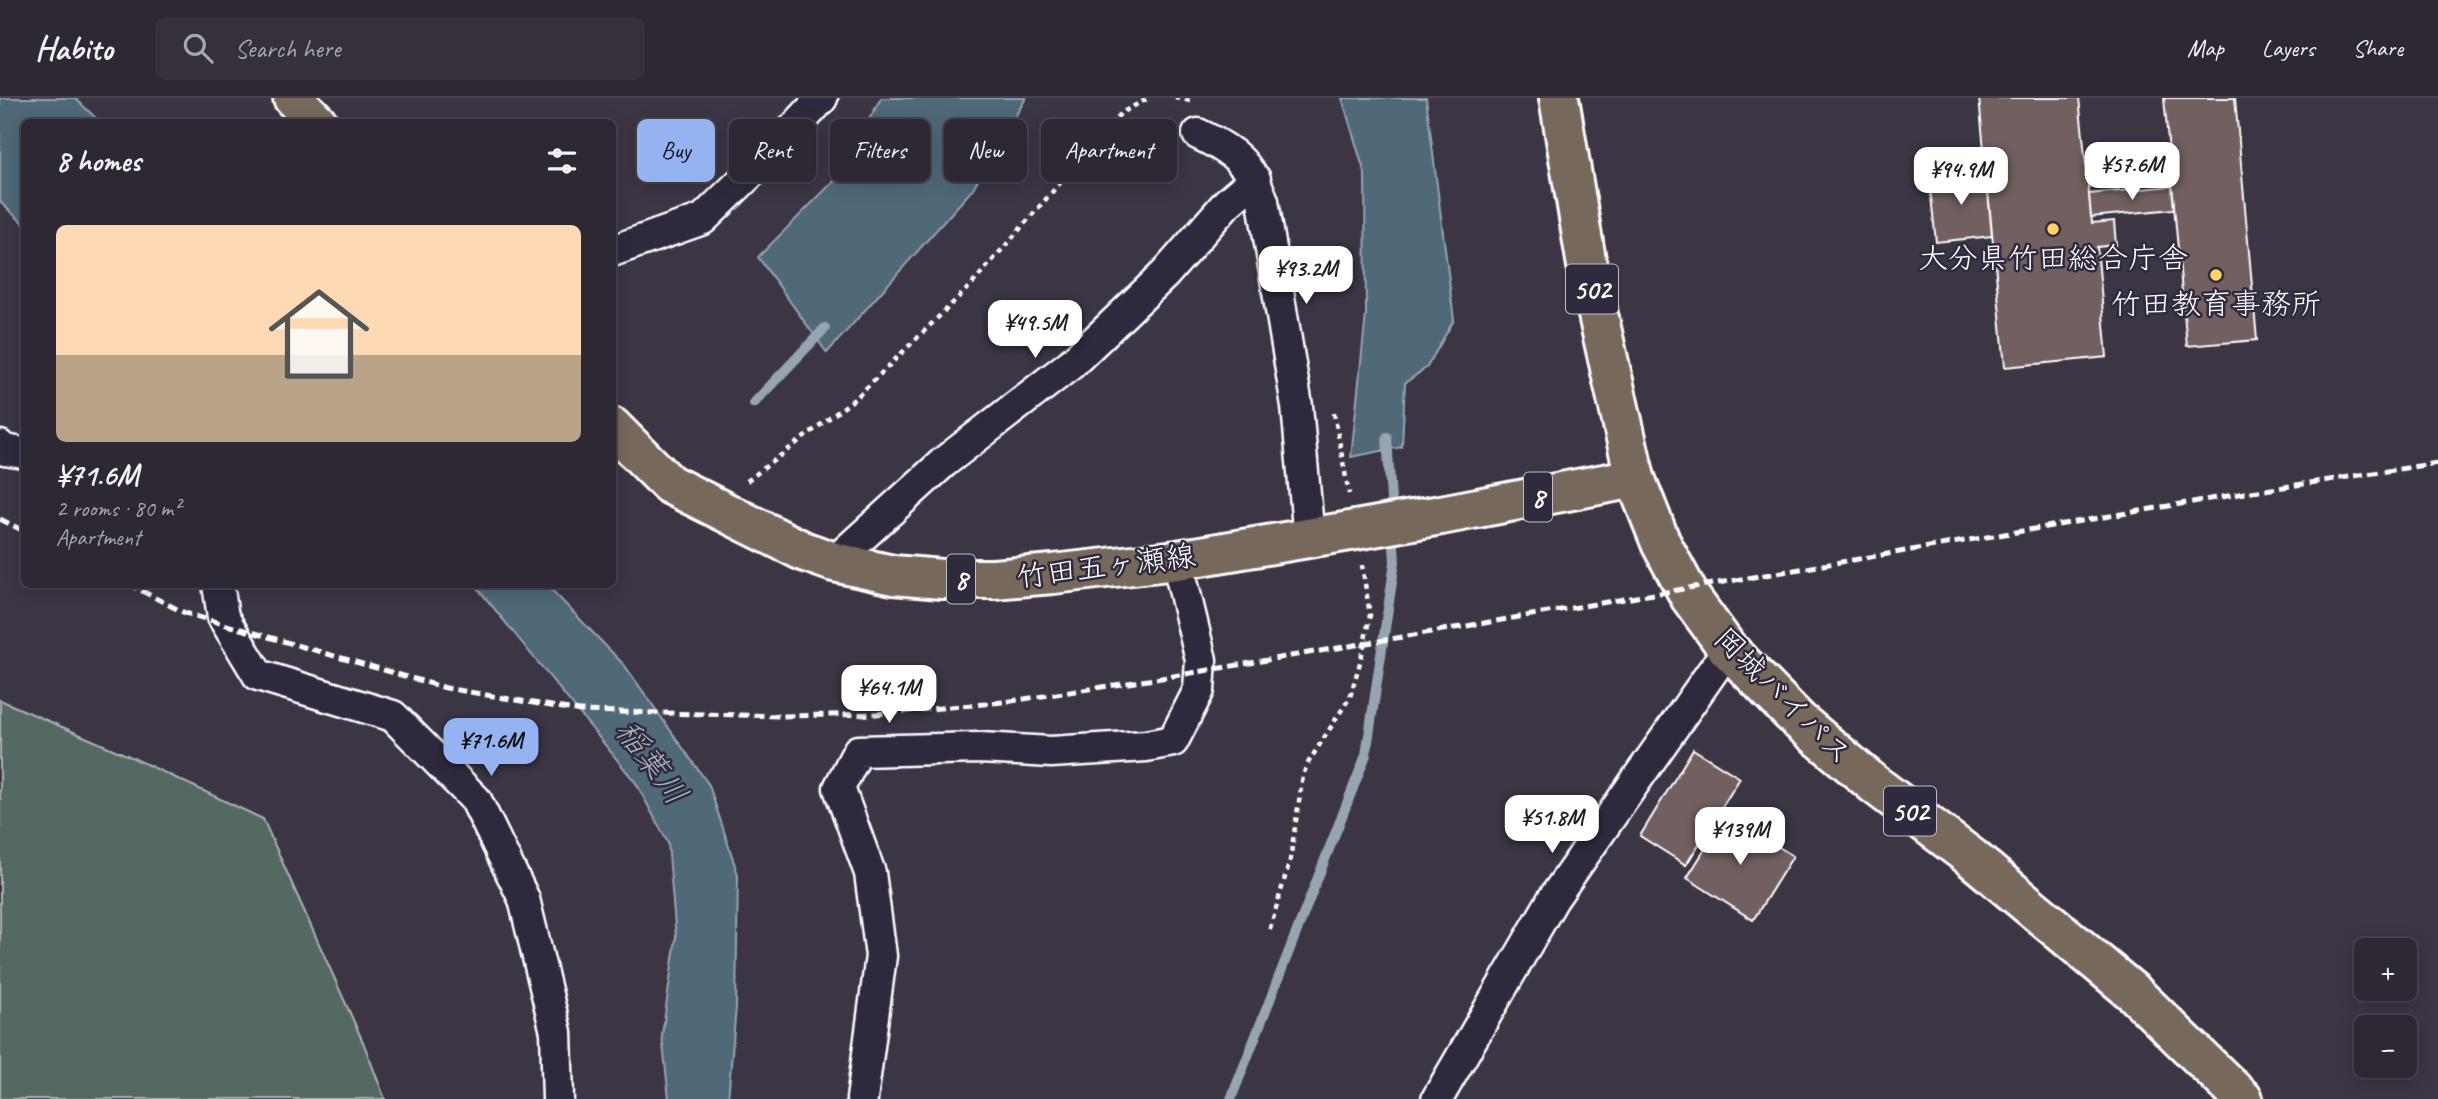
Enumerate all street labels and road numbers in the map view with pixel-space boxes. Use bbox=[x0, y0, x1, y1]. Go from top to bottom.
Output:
road number: 502 bbox=[1566, 264, 1618, 314]
road number: 8 bbox=[1524, 472, 1552, 522]
street label: 竹田五ヶ瀬線 bbox=[1014, 536, 1198, 596]
road number: 8 bbox=[947, 554, 975, 603]
street label: 岡城バイパス bbox=[1706, 619, 1860, 773]
road number: 502 bbox=[1884, 786, 1936, 836]

